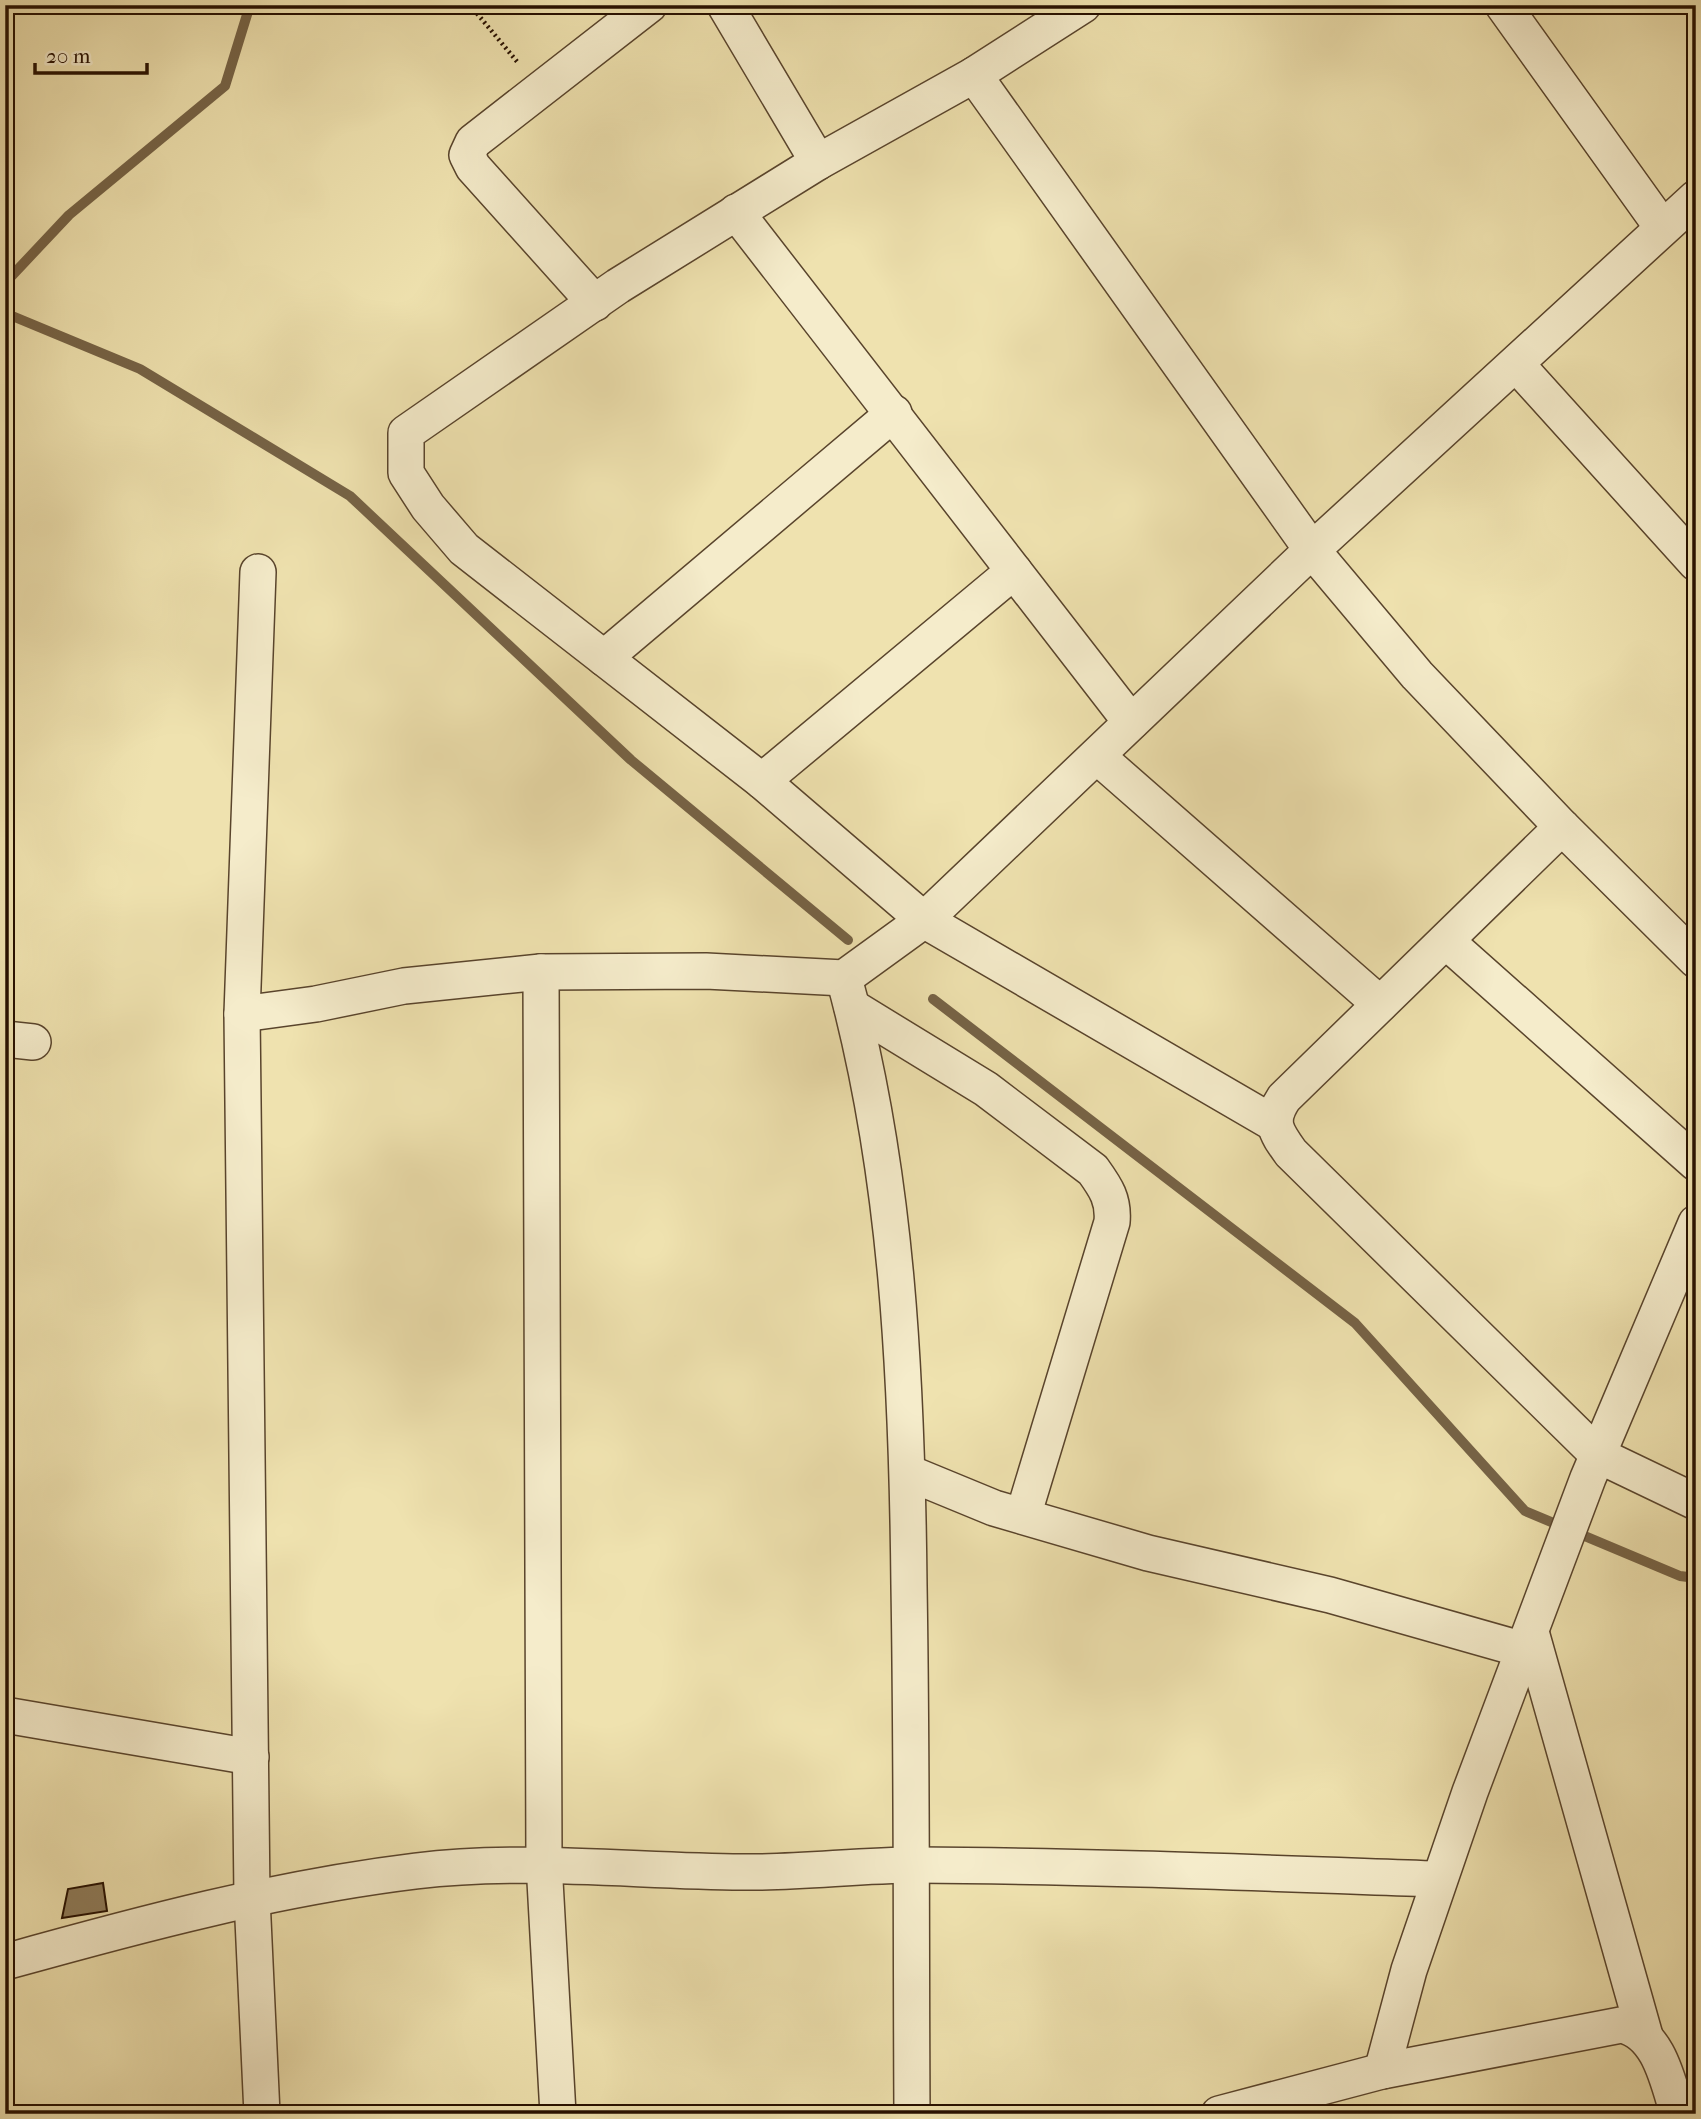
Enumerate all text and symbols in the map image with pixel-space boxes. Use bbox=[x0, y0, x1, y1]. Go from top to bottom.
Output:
scale bar bbox=[35, 32, 147, 76]
text: 20 m bbox=[46, 44, 91, 68]

